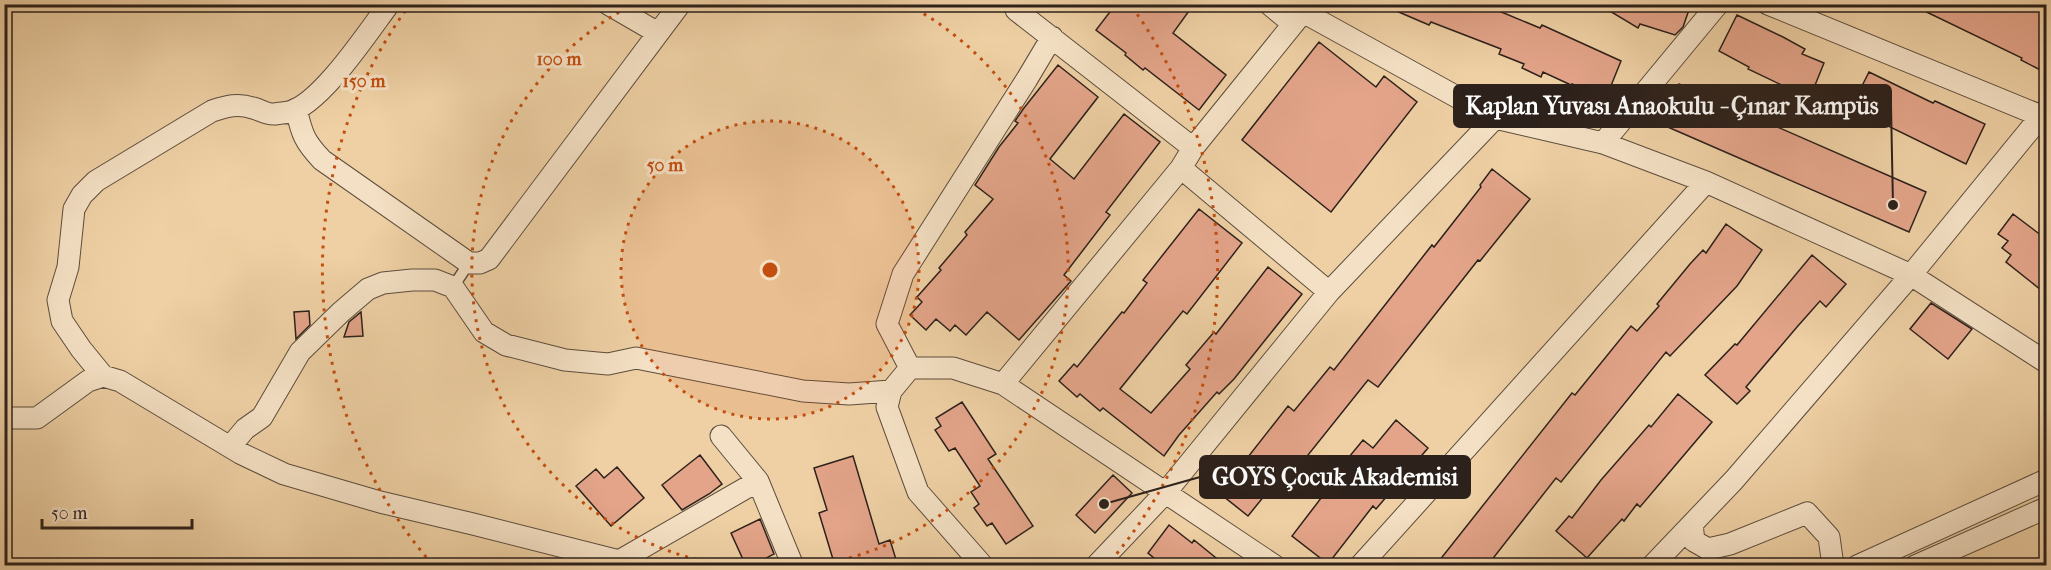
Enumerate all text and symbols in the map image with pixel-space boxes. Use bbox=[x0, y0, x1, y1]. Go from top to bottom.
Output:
text: 100 m bbox=[536, 49, 583, 70]
text: 150 m bbox=[343, 71, 386, 92]
callout: Kaplan Yuvası Anaokulu - Çınar Kampüs bbox=[1454, 85, 1891, 127]
text: Kaplan Yuvası Anaokulu - Çınar Kampüs bbox=[1465, 92, 1879, 121]
text: 50 m bbox=[647, 155, 684, 176]
centre of rings bbox=[760, 260, 780, 280]
callout: GOYS Çocuk Akademisi bbox=[1200, 456, 1470, 498]
text: GOYS Çocuk Akademisi bbox=[1212, 463, 1459, 492]
scale bar bbox=[42, 492, 192, 530]
text: 50 m bbox=[51, 503, 88, 524]

